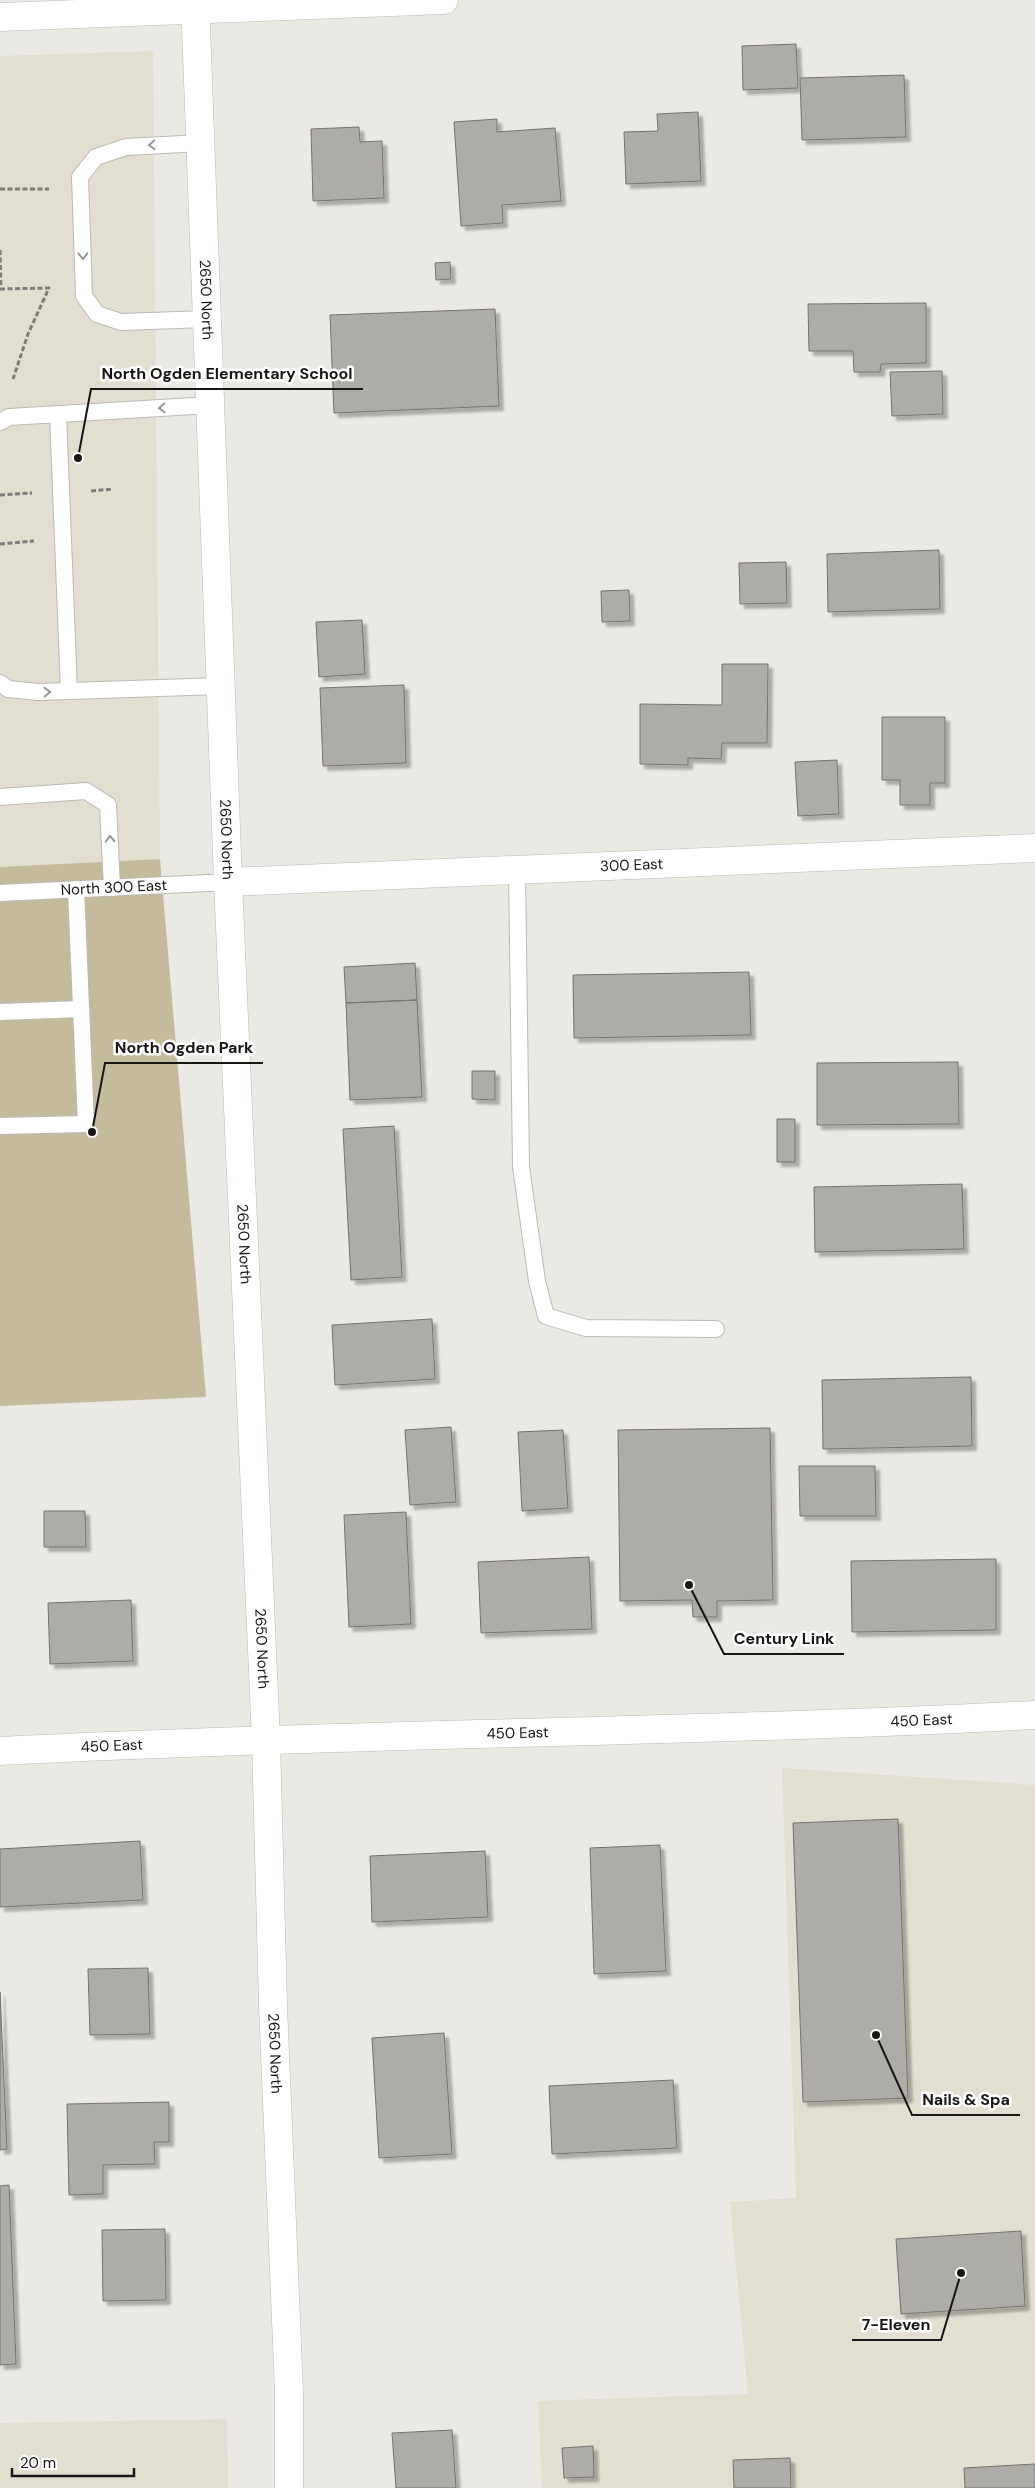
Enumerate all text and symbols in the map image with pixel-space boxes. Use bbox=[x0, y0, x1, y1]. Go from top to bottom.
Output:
one-way arrow bbox=[148, 140, 156, 151]
one-way arrow bbox=[77, 252, 88, 260]
street label: 2650 North bbox=[195, 259, 218, 340]
callout: North Ogden Elementary School bbox=[91, 358, 363, 389]
text: North Ogden Elementary School bbox=[101, 363, 353, 384]
one-way arrow bbox=[158, 402, 166, 413]
one-way arrow bbox=[44, 687, 51, 697]
street label: 2650 North bbox=[215, 799, 238, 880]
one-way arrow bbox=[104, 835, 115, 843]
street label: 300 East bbox=[600, 854, 664, 876]
street label: North 300 East bbox=[60, 875, 168, 900]
callout: North Ogden Park bbox=[105, 1032, 263, 1063]
text: North Ogden Park bbox=[115, 1037, 254, 1058]
street label: 2650 North bbox=[232, 1203, 256, 1285]
street label: 2650 North bbox=[250, 1608, 274, 1689]
callout: Century Link bbox=[724, 1623, 844, 1654]
text: Century Link bbox=[734, 1628, 835, 1649]
street label: 450 East bbox=[890, 1709, 953, 1732]
street label: 450 East bbox=[486, 1722, 549, 1744]
street label: 450 East bbox=[80, 1734, 144, 1757]
street label: 2650 North bbox=[263, 2013, 287, 2094]
callout: Nails & Spa bbox=[912, 2084, 1020, 2115]
text: Nails & Spa bbox=[922, 2089, 1010, 2110]
callout: 7-Eleven bbox=[852, 2309, 941, 2340]
text: 7-Eleven bbox=[862, 2314, 930, 2335]
scale bar bbox=[12, 2446, 135, 2478]
text: 20 m bbox=[20, 2453, 56, 2473]

